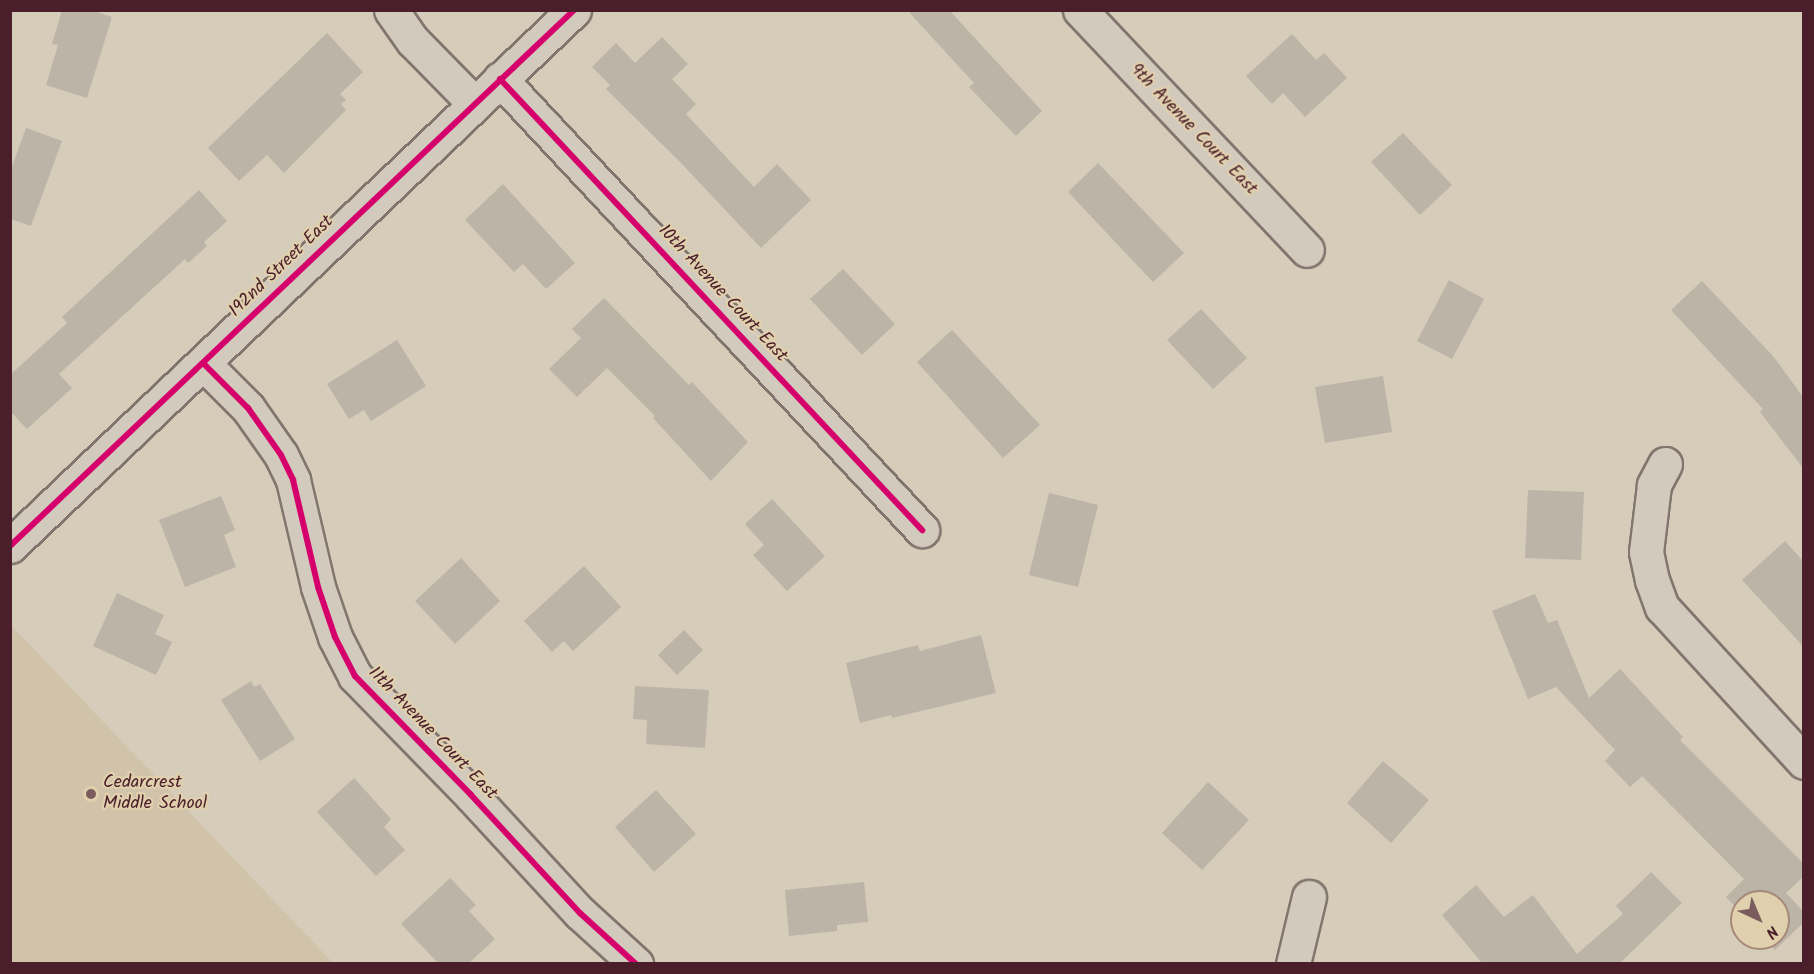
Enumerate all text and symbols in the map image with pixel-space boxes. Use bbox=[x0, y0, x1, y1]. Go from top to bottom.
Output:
street label: 9th Avenue Court East bbox=[1125, 60, 1261, 200]
street label: 192nd Street East bbox=[225, 212, 339, 322]
street label: 10th Avenue Court East bbox=[653, 221, 791, 367]
street label: 11th Avenue Court East bbox=[363, 663, 501, 805]
place label: Cedarcrest Middle School bbox=[103, 773, 207, 816]
marker: Cedarcrest Middle School bbox=[84, 787, 98, 801]
north arrow bbox=[1730, 890, 1790, 950]
text: N bbox=[1759, 919, 1784, 944]

